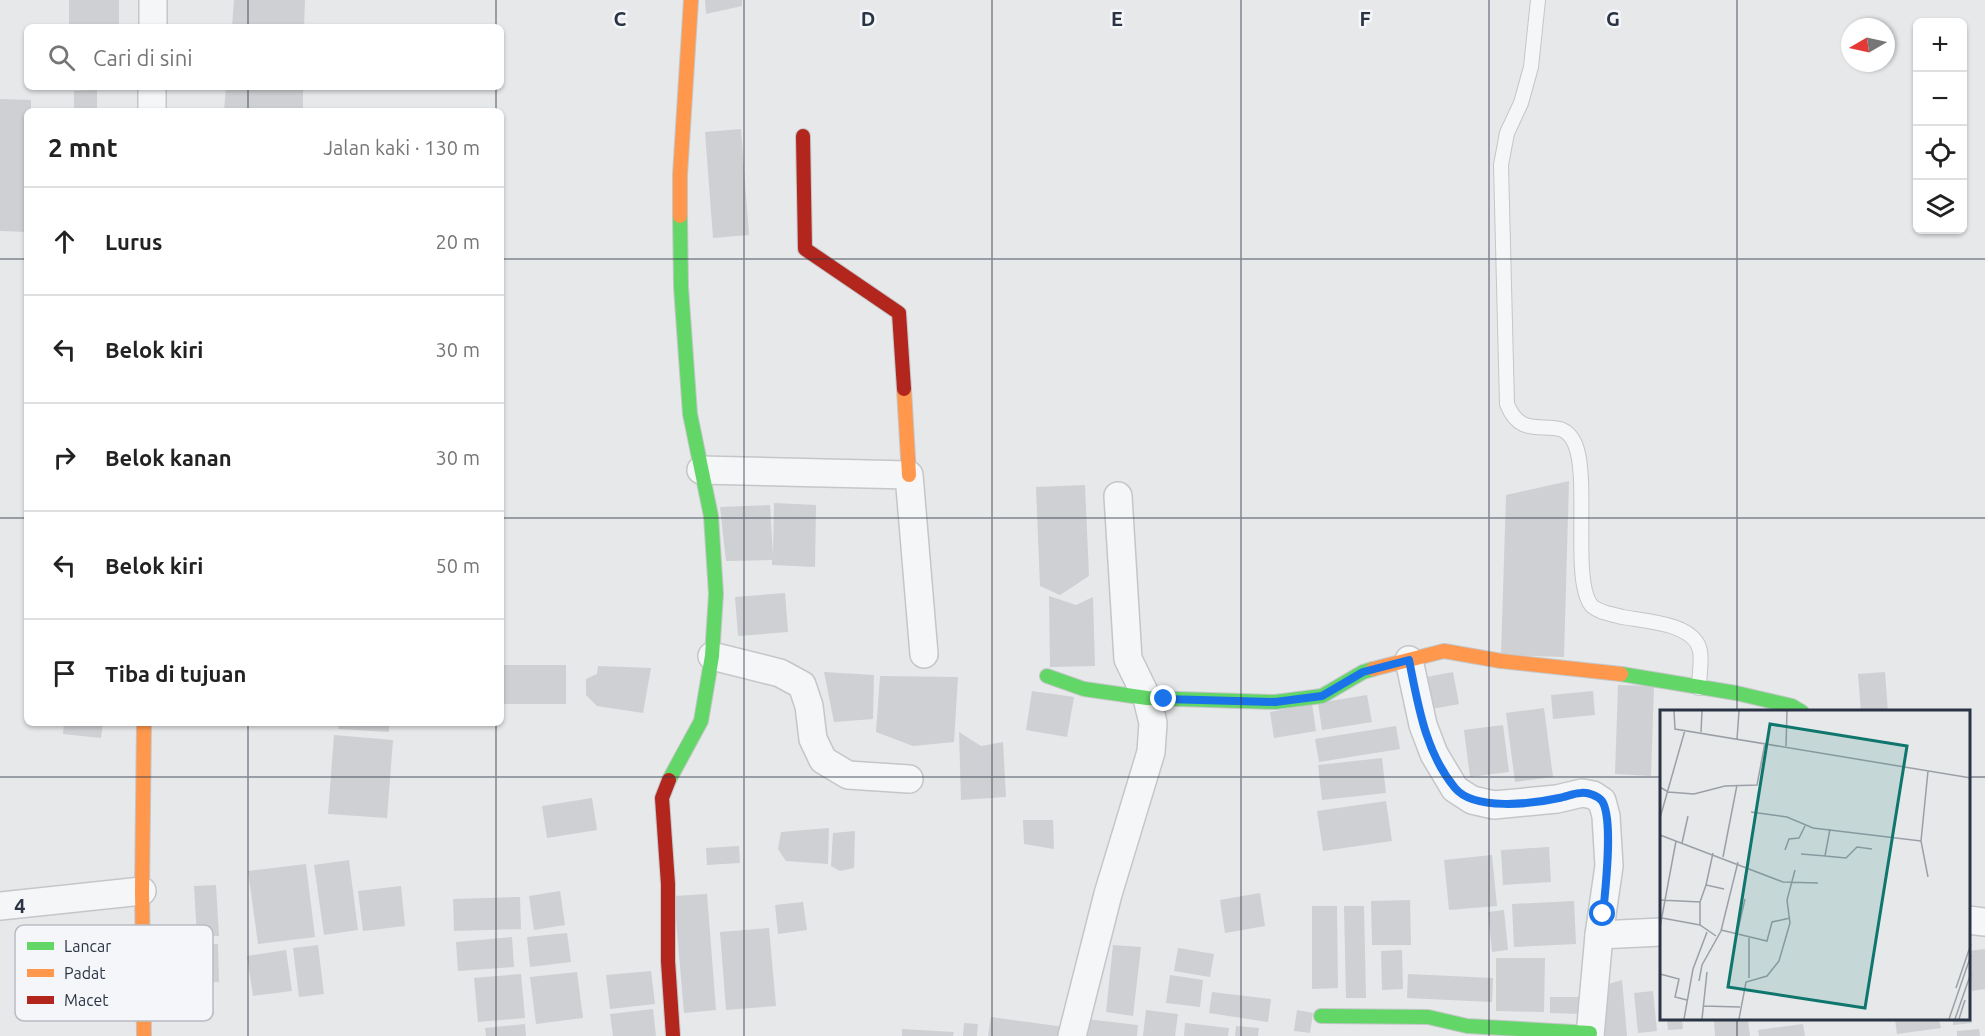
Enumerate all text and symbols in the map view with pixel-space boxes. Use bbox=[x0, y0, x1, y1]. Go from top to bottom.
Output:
text: C bbox=[614, 7, 627, 30]
text: D bbox=[861, 7, 875, 30]
text: E bbox=[1111, 7, 1123, 30]
text: F bbox=[1359, 7, 1371, 30]
text: G bbox=[1606, 7, 1620, 30]
north arrow bbox=[1841, 18, 1895, 72]
map controls bbox=[1913, 18, 1967, 234]
button: + bbox=[1913, 18, 1967, 72]
search box bbox=[24, 24, 504, 90]
icon: search bbox=[45, 41, 78, 74]
text: Cari di sini bbox=[93, 45, 193, 70]
button: − bbox=[1913, 72, 1967, 126]
button: locate bbox=[1913, 126, 1967, 180]
text: 2 mnt bbox=[48, 133, 118, 162]
text: Jalan kaki · 130 m bbox=[323, 136, 480, 159]
button: layers bbox=[1913, 180, 1967, 234]
icon: ahead bbox=[48, 225, 81, 258]
text: Lurus bbox=[105, 229, 162, 254]
text: 20 m bbox=[436, 230, 480, 253]
icon: left bbox=[48, 333, 81, 366]
text: Belok kiri bbox=[105, 337, 203, 362]
text: 30 m bbox=[436, 338, 480, 361]
icon: right bbox=[48, 441, 81, 474]
text: Belok kanan bbox=[105, 445, 232, 470]
text: 30 m bbox=[436, 446, 480, 469]
icon: left bbox=[48, 549, 81, 582]
text: Belok kiri bbox=[105, 553, 203, 578]
text: 50 m bbox=[436, 554, 480, 577]
icon: arrive bbox=[48, 657, 81, 690]
text: Tiba di tujuan bbox=[105, 661, 246, 686]
route end bbox=[1150, 685, 1176, 711]
inset map bbox=[1660, 710, 1970, 1021]
text: 4 bbox=[14, 894, 26, 917]
route start bbox=[1589, 900, 1615, 926]
legend bbox=[15, 925, 213, 1021]
text: Lancar bbox=[64, 937, 111, 955]
text: Padat bbox=[64, 964, 106, 982]
text: Macet bbox=[64, 991, 109, 1009]

